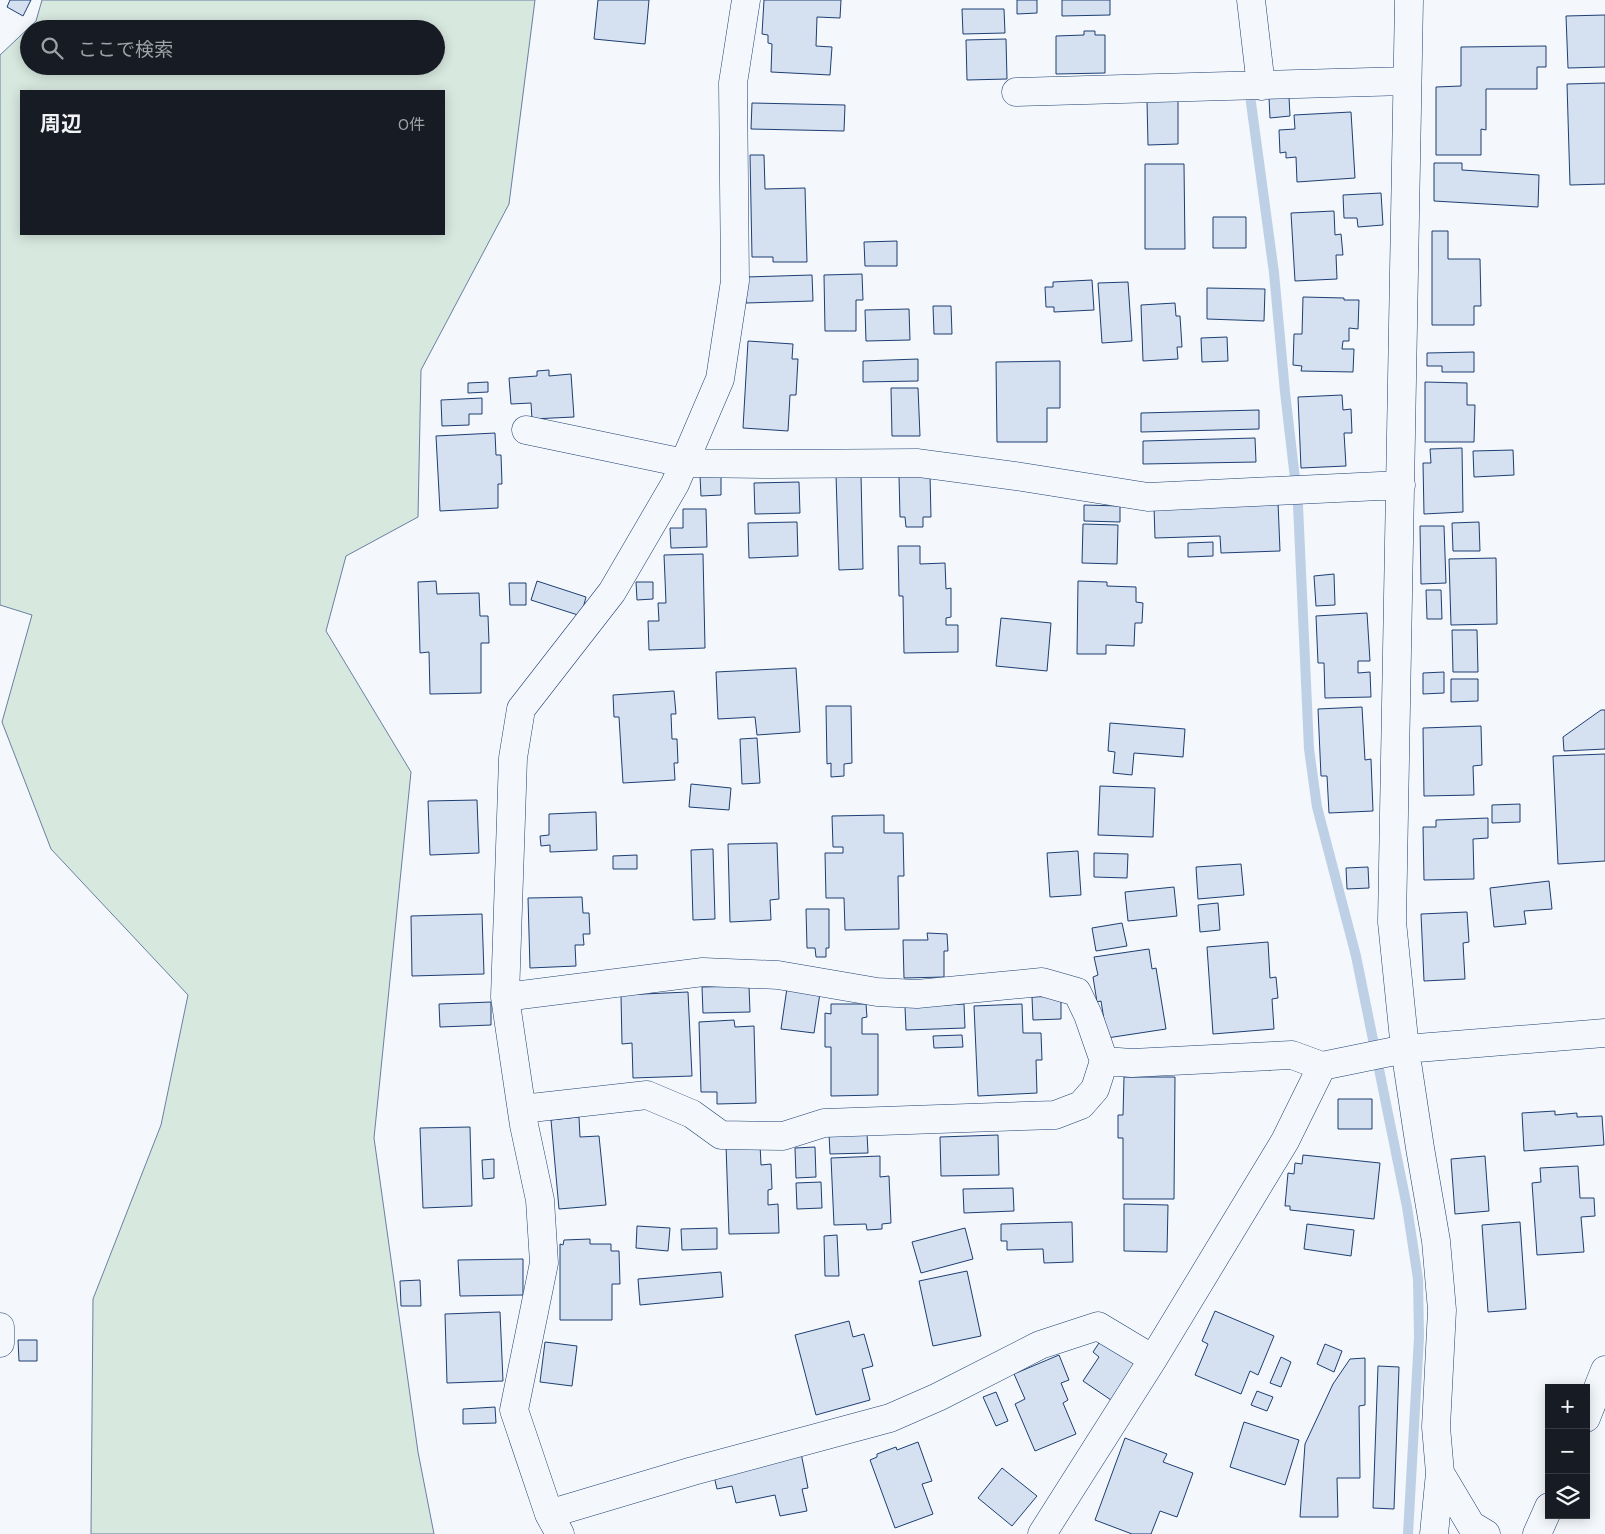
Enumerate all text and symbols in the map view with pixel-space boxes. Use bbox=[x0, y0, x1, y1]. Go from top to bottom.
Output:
search box bbox=[20, 20, 445, 75]
icon: search bbox=[38, 34, 66, 62]
text: ここで検索 bbox=[78, 37, 173, 62]
text: 周辺 bbox=[40, 110, 82, 138]
text: 0件 bbox=[398, 114, 425, 135]
map controls bbox=[1545, 1384, 1590, 1519]
button: + bbox=[1545, 1384, 1590, 1429]
button: − bbox=[1545, 1429, 1590, 1474]
button: layers bbox=[1545, 1474, 1590, 1519]

